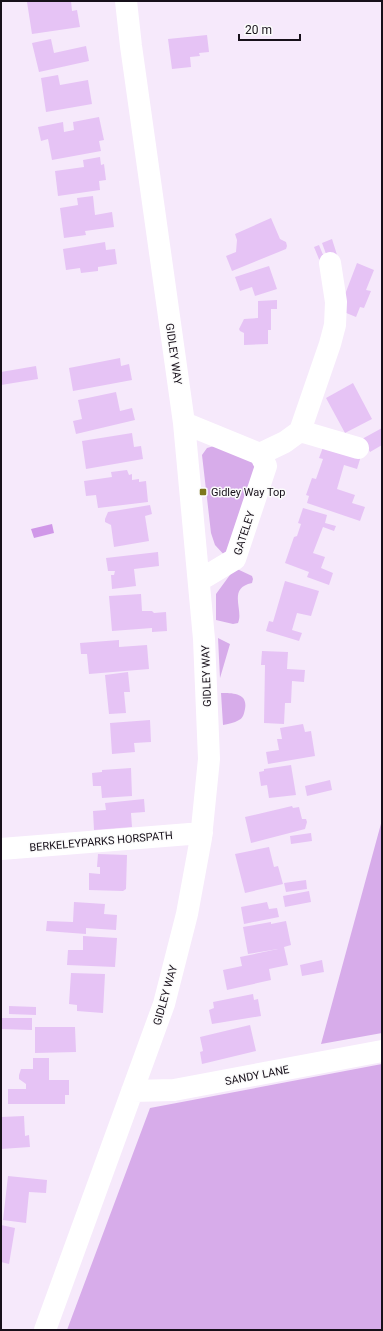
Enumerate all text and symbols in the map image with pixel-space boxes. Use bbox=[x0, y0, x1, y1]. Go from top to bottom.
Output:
scale bar bbox=[239, 16, 300, 42]
text: 20 m bbox=[245, 23, 272, 37]
street label: GIDLEY WAY bbox=[163, 322, 184, 386]
place label: Gidley Way Top bbox=[211, 486, 285, 499]
marker: Gidley Way Top bbox=[198, 487, 208, 497]
street label: GATELEY bbox=[231, 509, 258, 557]
street label: GIDLEY WAY bbox=[199, 644, 214, 707]
street label: BERKELEYPARKS HORSPATH bbox=[29, 829, 173, 854]
street label: GIDLEY WAY bbox=[151, 963, 180, 1027]
street label: SANDY LANE bbox=[224, 1063, 290, 1088]

